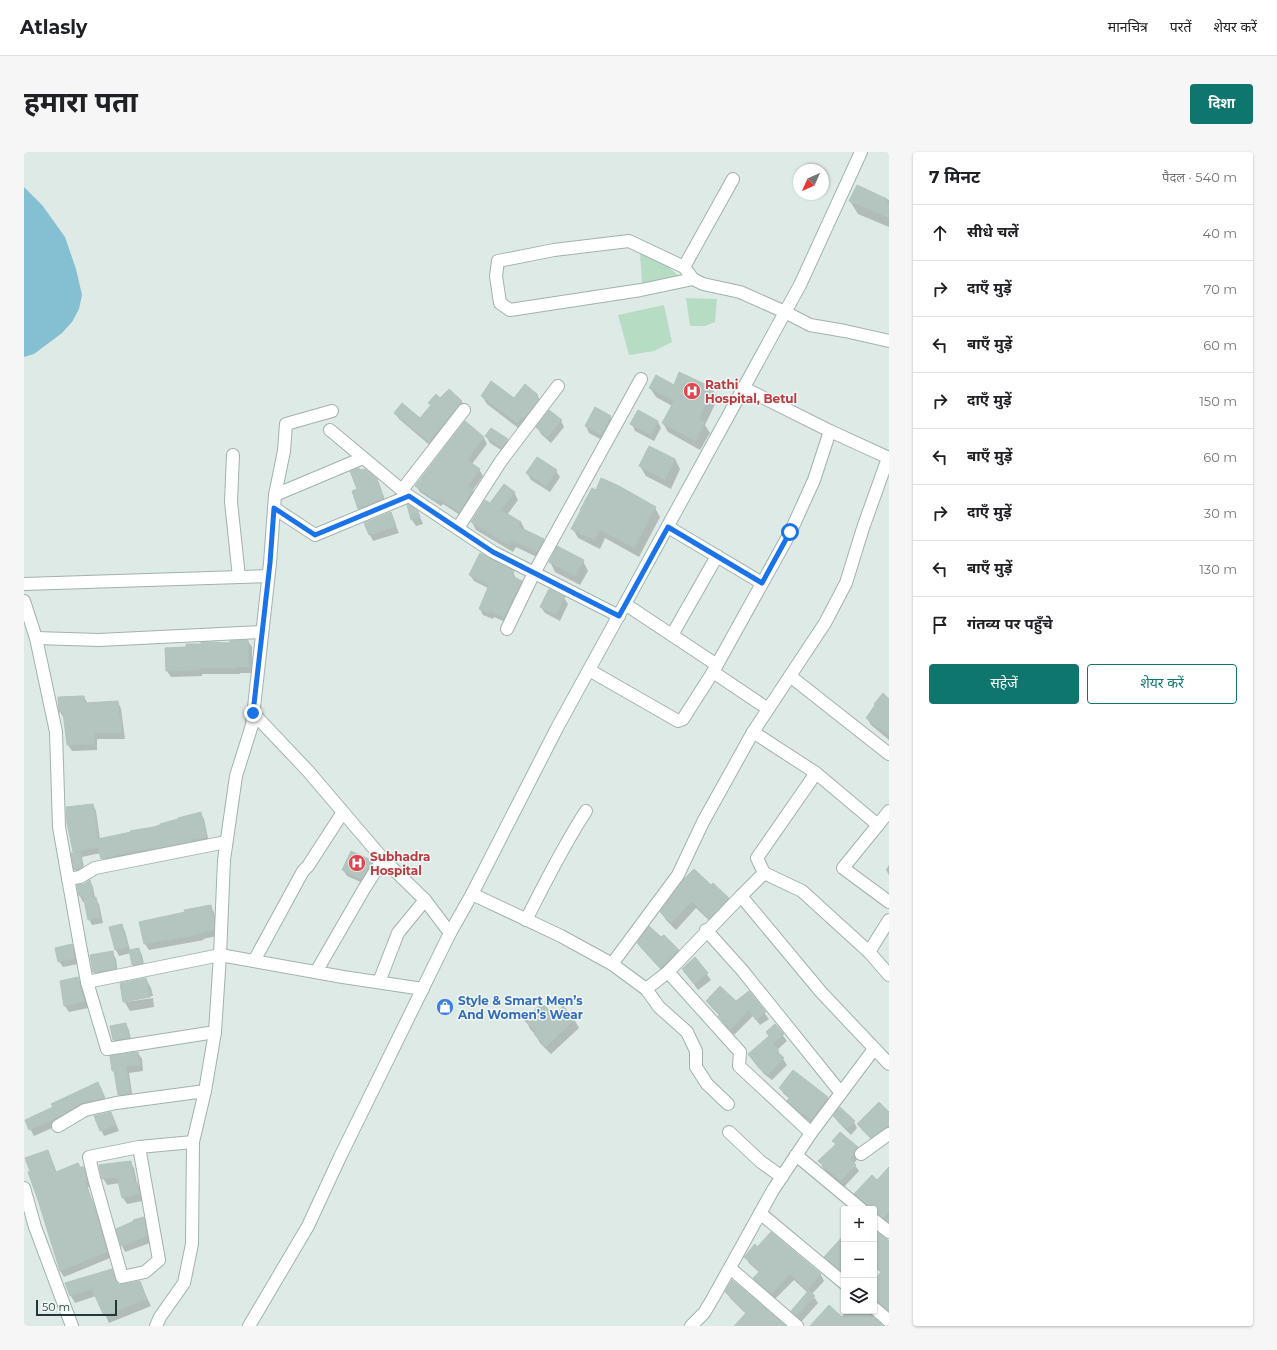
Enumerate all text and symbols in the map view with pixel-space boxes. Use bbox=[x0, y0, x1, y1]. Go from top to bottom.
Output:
text: Atlasly bbox=[20, 16, 87, 39]
text: मानचित्र bbox=[1108, 18, 1148, 36]
text: परतें bbox=[1170, 18, 1191, 36]
text: शेयर करें bbox=[1213, 18, 1257, 36]
button: दिशा bbox=[1190, 84, 1253, 124]
text: हमारा पता bbox=[24, 85, 138, 119]
north arrow bbox=[793, 164, 829, 200]
text: 7 मिनट bbox=[929, 167, 980, 187]
text: पैदल · 540 m bbox=[1162, 169, 1237, 185]
icon: ahead bbox=[929, 222, 951, 244]
text: सीधे चलें bbox=[967, 222, 1019, 241]
text: 40 m bbox=[1203, 225, 1237, 241]
icon: right bbox=[929, 278, 951, 300]
text: दाएँ मुड़ें bbox=[967, 278, 1012, 297]
text: 70 m bbox=[1204, 281, 1237, 297]
icon: left bbox=[929, 334, 951, 356]
text: बाएँ मुड़ें bbox=[967, 334, 1012, 353]
text: 60 m bbox=[1203, 337, 1237, 353]
place label: Rathi Hospital, Betul bbox=[705, 377, 797, 406]
hospital icon: Rathi Hospital, Betul bbox=[682, 381, 702, 401]
icon: right bbox=[929, 390, 951, 412]
text: दाएँ मुड़ें bbox=[967, 390, 1012, 409]
text: 150 m bbox=[1199, 393, 1237, 409]
icon: left bbox=[929, 446, 951, 468]
text: बाएँ मुड़ें bbox=[967, 446, 1012, 465]
text: 60 m bbox=[1203, 449, 1237, 465]
icon: right bbox=[929, 502, 951, 524]
text: दाएँ मुड़ें bbox=[967, 502, 1012, 521]
text: 30 m bbox=[1204, 505, 1237, 521]
route start bbox=[781, 523, 799, 541]
icon: left bbox=[929, 558, 951, 580]
text: बाएँ मुड़ें bbox=[967, 558, 1012, 577]
text: 130 m bbox=[1199, 561, 1237, 577]
icon: arrive bbox=[929, 614, 951, 636]
text: गंतव्य पर पहुँचे bbox=[967, 614, 1053, 633]
button: सहेजें bbox=[929, 664, 1079, 704]
button: शेयर करें bbox=[1087, 664, 1237, 704]
route end bbox=[244, 704, 262, 722]
place label: Subhadra Hospital bbox=[370, 849, 430, 878]
hospital icon: Subhadra Hospital bbox=[347, 853, 367, 873]
place label: Style & Smart Men’s And Women’s Wear bbox=[457, 993, 583, 1022]
shop icon: Style & Smart Men’s And Women’s Wear bbox=[435, 997, 455, 1017]
map controls bbox=[841, 1206, 877, 1314]
button: + bbox=[841, 1206, 877, 1242]
button: − bbox=[841, 1242, 877, 1278]
button: layers bbox=[841, 1278, 877, 1314]
scale bar bbox=[36, 1298, 117, 1317]
text: 50 m bbox=[42, 1300, 70, 1314]

